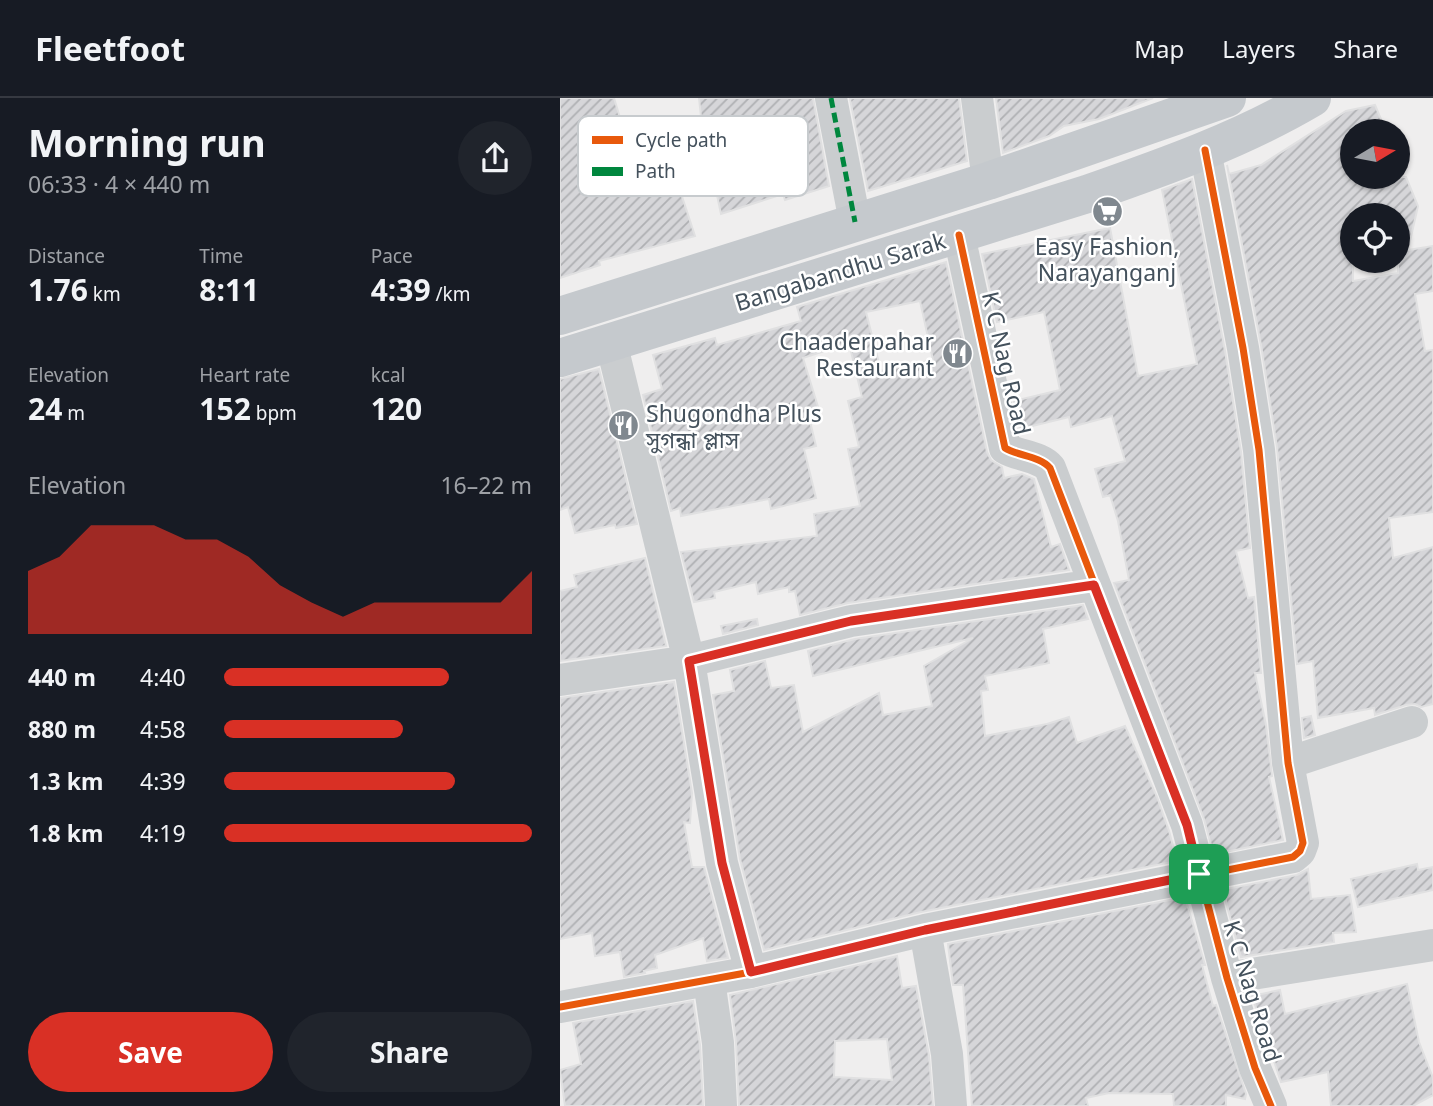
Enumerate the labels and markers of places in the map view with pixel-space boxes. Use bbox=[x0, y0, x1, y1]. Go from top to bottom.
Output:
supermarket icon: Easy Fashion, Narayanganj bbox=[1090, 195, 1124, 229]
place label: Easy Fashion, Narayanganj bbox=[1035, 230, 1179, 288]
place label: Chaaderpahar Restaurant bbox=[779, 325, 934, 383]
restaurant icon: Chaaderpahar Restaurant bbox=[940, 337, 974, 371]
place label: Shugondha Plus সুগন্ধা প্লাস bbox=[645, 397, 822, 455]
restaurant icon: Shugondha Plus সুগন্ধা প্লাস bbox=[606, 409, 640, 443]
pin bbox=[1169, 844, 1229, 904]

